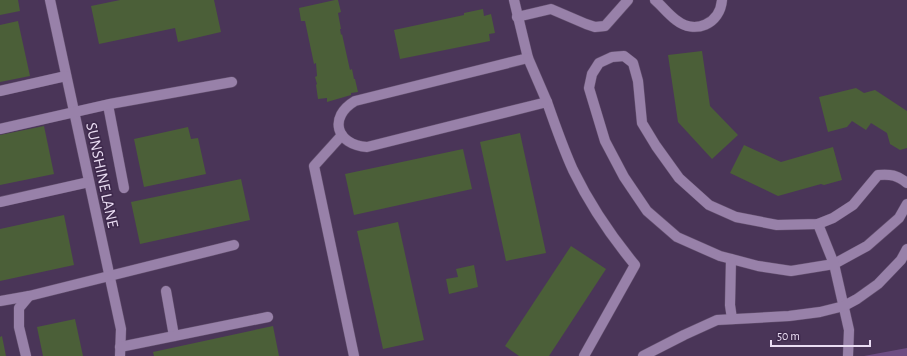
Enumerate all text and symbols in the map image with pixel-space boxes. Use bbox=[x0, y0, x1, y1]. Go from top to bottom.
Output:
street label: SUNSHINE LANE bbox=[83, 121, 121, 230]
scale bar bbox=[771, 322, 870, 348]
text: 50 m bbox=[777, 330, 800, 342]

